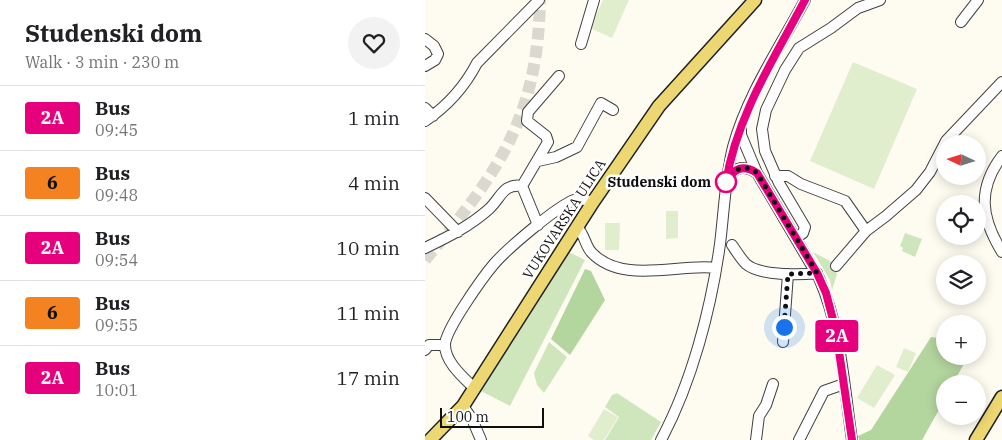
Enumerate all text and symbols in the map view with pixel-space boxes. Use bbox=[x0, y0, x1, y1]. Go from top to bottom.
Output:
text: Studenski dom bbox=[25, 17, 202, 49]
button: heart bbox=[348, 17, 400, 69]
text: Walk · 3 min · 230 m bbox=[25, 52, 179, 72]
text: Bus bbox=[95, 96, 130, 120]
text: 2A bbox=[41, 106, 64, 129]
text: 1 min bbox=[348, 106, 400, 130]
text: 09:45 bbox=[95, 120, 138, 140]
north arrow bbox=[936, 135, 986, 185]
map controls bbox=[936, 135, 986, 425]
street label: VUKOVARSKA ULICA bbox=[518, 155, 610, 282]
text: Bus bbox=[95, 161, 130, 185]
text: 6 bbox=[47, 171, 58, 194]
text: 4 min bbox=[348, 171, 400, 195]
marker: Studenski dom bbox=[715, 171, 737, 193]
place label: Studenski dom bbox=[608, 173, 711, 191]
text: 09:48 bbox=[95, 185, 138, 205]
button: locate bbox=[936, 195, 986, 245]
text: Bus bbox=[95, 226, 130, 250]
text: 2A bbox=[41, 236, 64, 259]
text: 10 min bbox=[337, 236, 400, 260]
text: 09:54 bbox=[95, 250, 138, 270]
button: layers bbox=[936, 255, 986, 305]
text: Bus bbox=[95, 291, 130, 315]
text: 6 bbox=[47, 301, 58, 324]
text: 11 min bbox=[337, 301, 400, 325]
text: 09:55 bbox=[95, 315, 138, 335]
your location bbox=[772, 315, 797, 340]
button: + bbox=[936, 315, 986, 365]
line badge: 2A bbox=[815, 320, 859, 352]
text: 2A bbox=[825, 324, 849, 347]
text: Bus bbox=[95, 356, 130, 380]
text: 2A bbox=[41, 366, 64, 389]
text: 17 min bbox=[337, 366, 400, 390]
button: − bbox=[936, 375, 986, 425]
text: 10:01 bbox=[95, 380, 138, 400]
scale bar bbox=[440, 405, 544, 428]
text: 100 m bbox=[447, 408, 489, 426]

